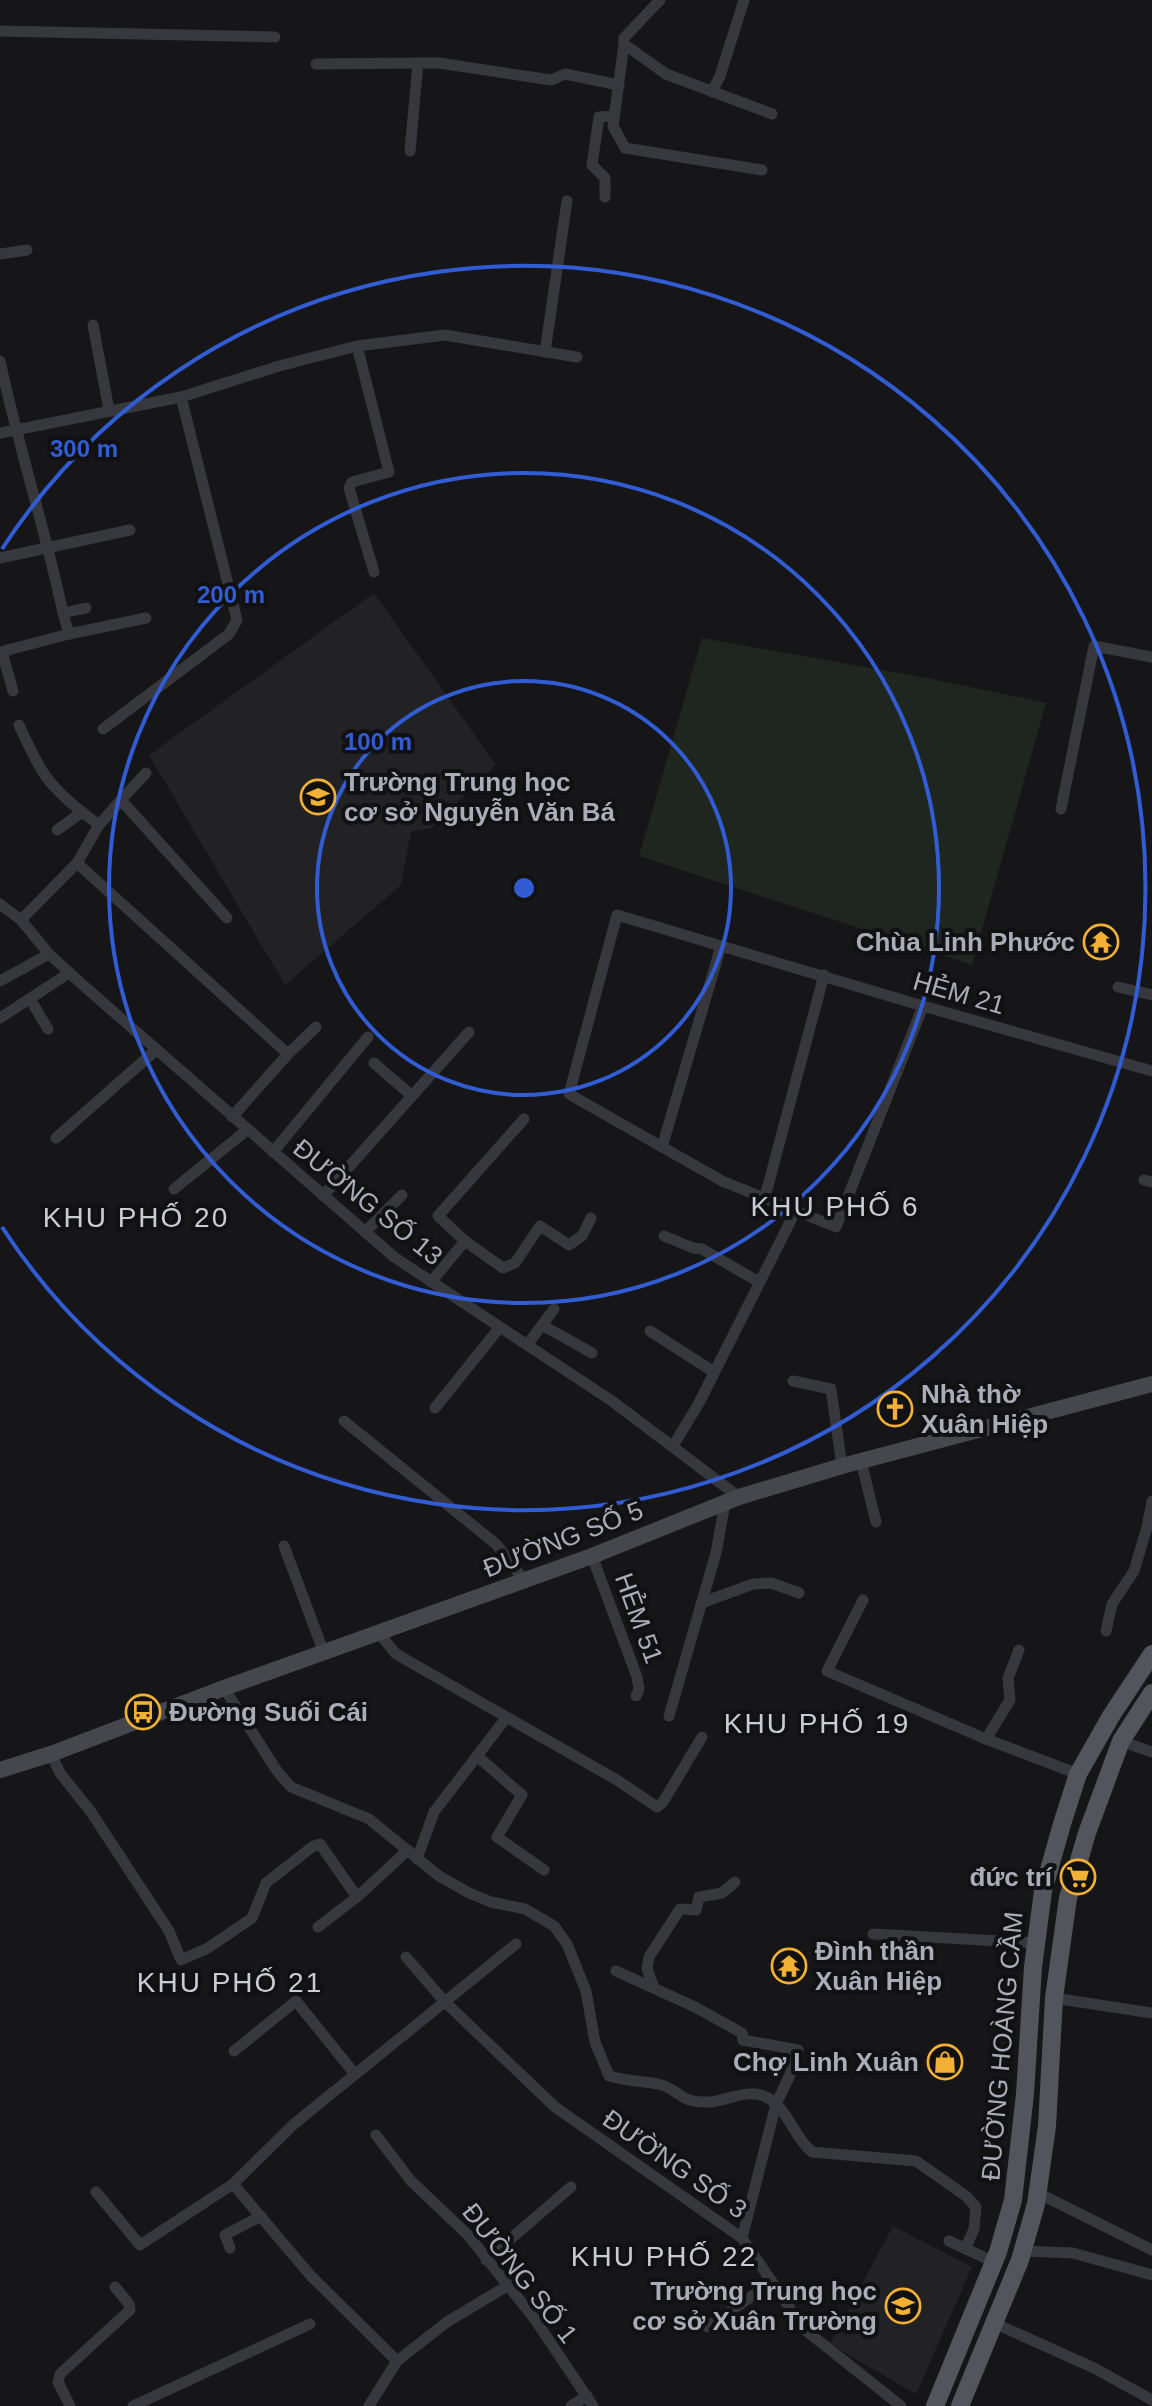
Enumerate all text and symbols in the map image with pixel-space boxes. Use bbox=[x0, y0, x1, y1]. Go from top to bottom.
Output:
text: 300 m bbox=[50, 435, 118, 462]
text: 200 m bbox=[197, 581, 265, 608]
text: 100 m bbox=[344, 728, 412, 755]
place label: Trường Trung học cơ sở Nguyễn Văn Bá bbox=[344, 767, 616, 827]
school or university icon: Trường Trung học cơ sở Nguyễn Văn Bá bbox=[299, 778, 337, 816]
centre of rings bbox=[510, 874, 538, 902]
temple icon: Chùa Linh Phước bbox=[1082, 923, 1120, 961]
place label: Chùa Linh Phước bbox=[856, 927, 1075, 957]
street label: HẺM 21 bbox=[910, 966, 1008, 1020]
street label: ĐƯỜNG SỐ 13 bbox=[287, 1133, 449, 1271]
district label: KHU PHỐ 6 bbox=[751, 1190, 919, 1222]
district label: KHU PHỐ 20 bbox=[43, 1201, 229, 1233]
place label: Nhà thờ Xuân Hiệp bbox=[921, 1379, 1048, 1439]
church icon: Nhà thờ Xuân Hiệp bbox=[876, 1390, 914, 1428]
street label: ĐƯỜNG SỐ 5 bbox=[479, 1495, 647, 1583]
street label: HẺM 51 bbox=[609, 1569, 669, 1667]
bus stop icon: Đường Suối Cái bbox=[124, 1693, 162, 1731]
place label: Đường Suối Cái bbox=[169, 1697, 368, 1727]
district label: KHU PHỐ 19 bbox=[724, 1707, 910, 1739]
supermarket icon: đức trí bbox=[1059, 1858, 1097, 1896]
place label: đức trí bbox=[970, 1862, 1053, 1892]
street label: ĐƯỜNG HOÀNG CẦM bbox=[975, 1910, 1029, 2182]
place label: Đình thần Xuân Hiệp bbox=[815, 1936, 942, 1996]
temple icon: Đình thần Xuân Hiệp bbox=[770, 1947, 808, 1985]
district label: KHU PHỐ 21 bbox=[137, 1966, 323, 1998]
shop icon: Chợ Linh Xuân bbox=[926, 2043, 964, 2081]
place label: Chợ Linh Xuân bbox=[733, 2047, 919, 2077]
street label: ĐƯỜNG SỐ 3 bbox=[597, 2103, 753, 2225]
street label: ĐƯỜNG SỐ 1 bbox=[456, 2197, 584, 2349]
district label: KHU PHỐ 22 bbox=[571, 2240, 757, 2272]
place label: Trường Trung học cơ sở Xuân Trường bbox=[632, 2276, 877, 2336]
school or university icon: Trường Trung học cơ sở Xuân Trường bbox=[884, 2287, 922, 2325]

